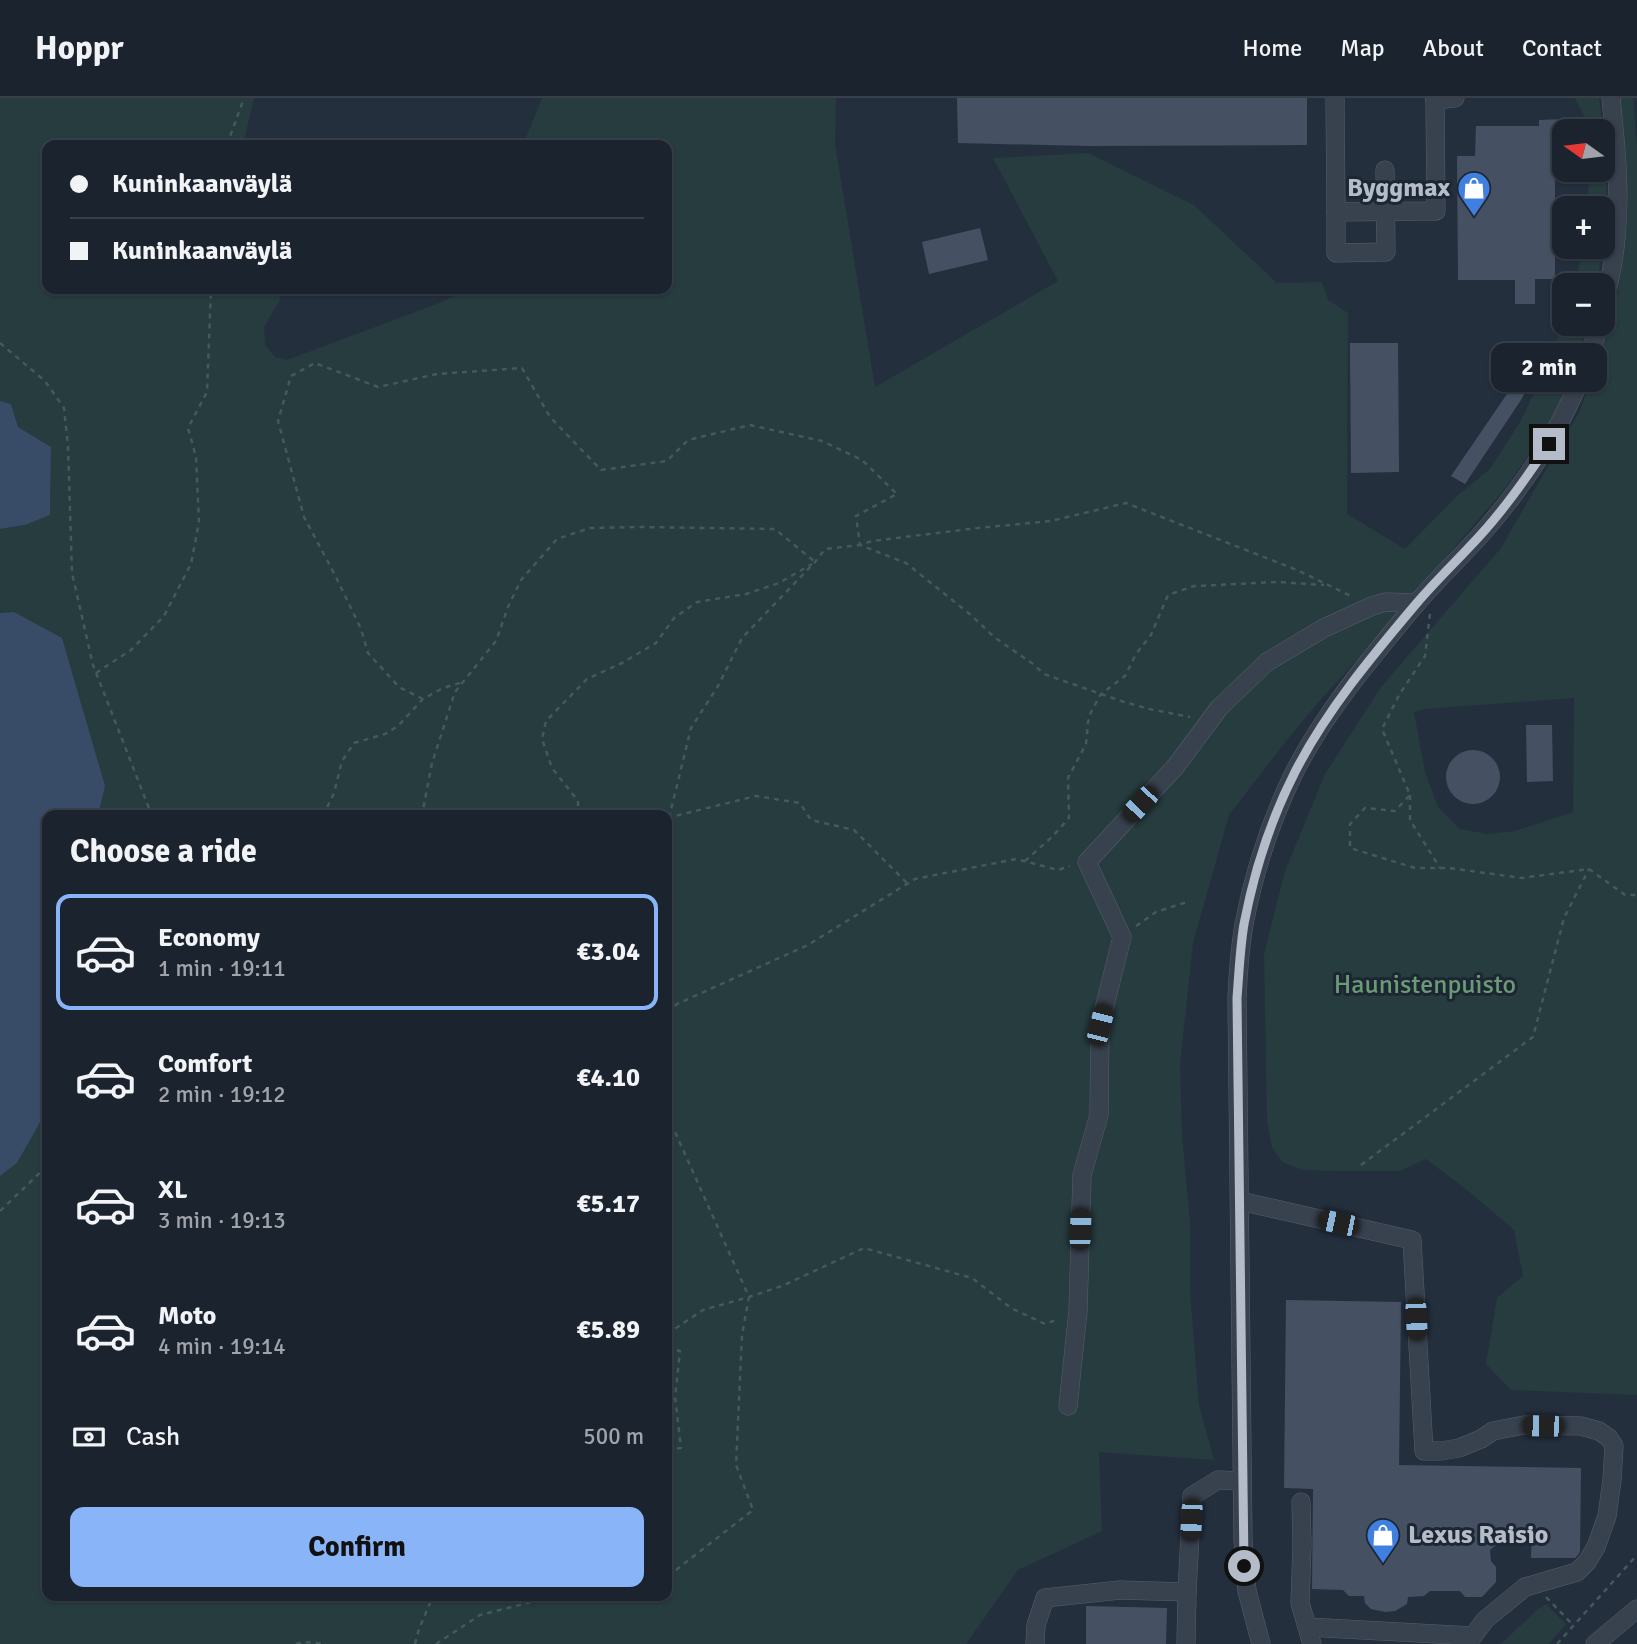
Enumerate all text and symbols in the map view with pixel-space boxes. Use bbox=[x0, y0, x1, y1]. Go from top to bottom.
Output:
text: Hoppr bbox=[35, 28, 124, 69]
text: Home bbox=[1242, 33, 1302, 63]
text: Map bbox=[1340, 33, 1385, 63]
text: About bbox=[1423, 33, 1484, 63]
text: Contact bbox=[1522, 33, 1602, 63]
north arrow bbox=[1552, 119, 1615, 182]
map controls bbox=[1552, 119, 1615, 336]
text: Kuninkaanväylä bbox=[112, 168, 292, 200]
shop icon: Byggmax bbox=[1455, 169, 1493, 218]
place label: Byggmax bbox=[1347, 172, 1450, 204]
button: + bbox=[1552, 196, 1615, 259]
text: Kuninkaanväylä bbox=[112, 235, 292, 267]
button: − bbox=[1552, 273, 1615, 336]
callout: 2 min bbox=[1491, 342, 1607, 392]
text: 2 min bbox=[1521, 353, 1577, 382]
route end bbox=[1533, 428, 1565, 460]
car bbox=[1118, 781, 1163, 827]
text: Choose a ride bbox=[70, 832, 257, 871]
icon: car bbox=[74, 921, 137, 984]
text: Economy bbox=[158, 922, 260, 954]
text: €3.04 bbox=[576, 936, 640, 968]
text: 1 min · 19:11 bbox=[158, 954, 286, 983]
park label: Haunistenpuisto bbox=[1334, 969, 1516, 1001]
car bbox=[1085, 1002, 1116, 1048]
icon: car bbox=[74, 1047, 137, 1110]
text: Comfort bbox=[158, 1048, 252, 1080]
text: €4.10 bbox=[576, 1062, 640, 1094]
text: 2 min · 19:12 bbox=[158, 1080, 286, 1109]
icon: car bbox=[74, 1173, 137, 1236]
text: XL bbox=[158, 1174, 188, 1206]
text: €5.17 bbox=[576, 1188, 640, 1220]
text: 3 min · 19:13 bbox=[158, 1206, 286, 1235]
car bbox=[1069, 1208, 1092, 1250]
car bbox=[1316, 1208, 1361, 1238]
car bbox=[1405, 1297, 1428, 1341]
icon: car bbox=[74, 1299, 137, 1362]
text: Moto bbox=[158, 1300, 216, 1332]
text: €5.89 bbox=[576, 1314, 640, 1346]
text: 4 min · 19:14 bbox=[158, 1332, 286, 1361]
car bbox=[1522, 1415, 1565, 1437]
icon: cash bbox=[70, 1418, 108, 1456]
text: Cash bbox=[126, 1421, 180, 1453]
text: 500 m bbox=[583, 1422, 644, 1451]
car bbox=[1180, 1498, 1203, 1542]
button: Confirm bbox=[70, 1507, 644, 1587]
shop icon: Lexus Raisio bbox=[1364, 1516, 1402, 1565]
place label: Lexus Raisio bbox=[1408, 1519, 1548, 1551]
route start bbox=[1228, 1550, 1260, 1582]

